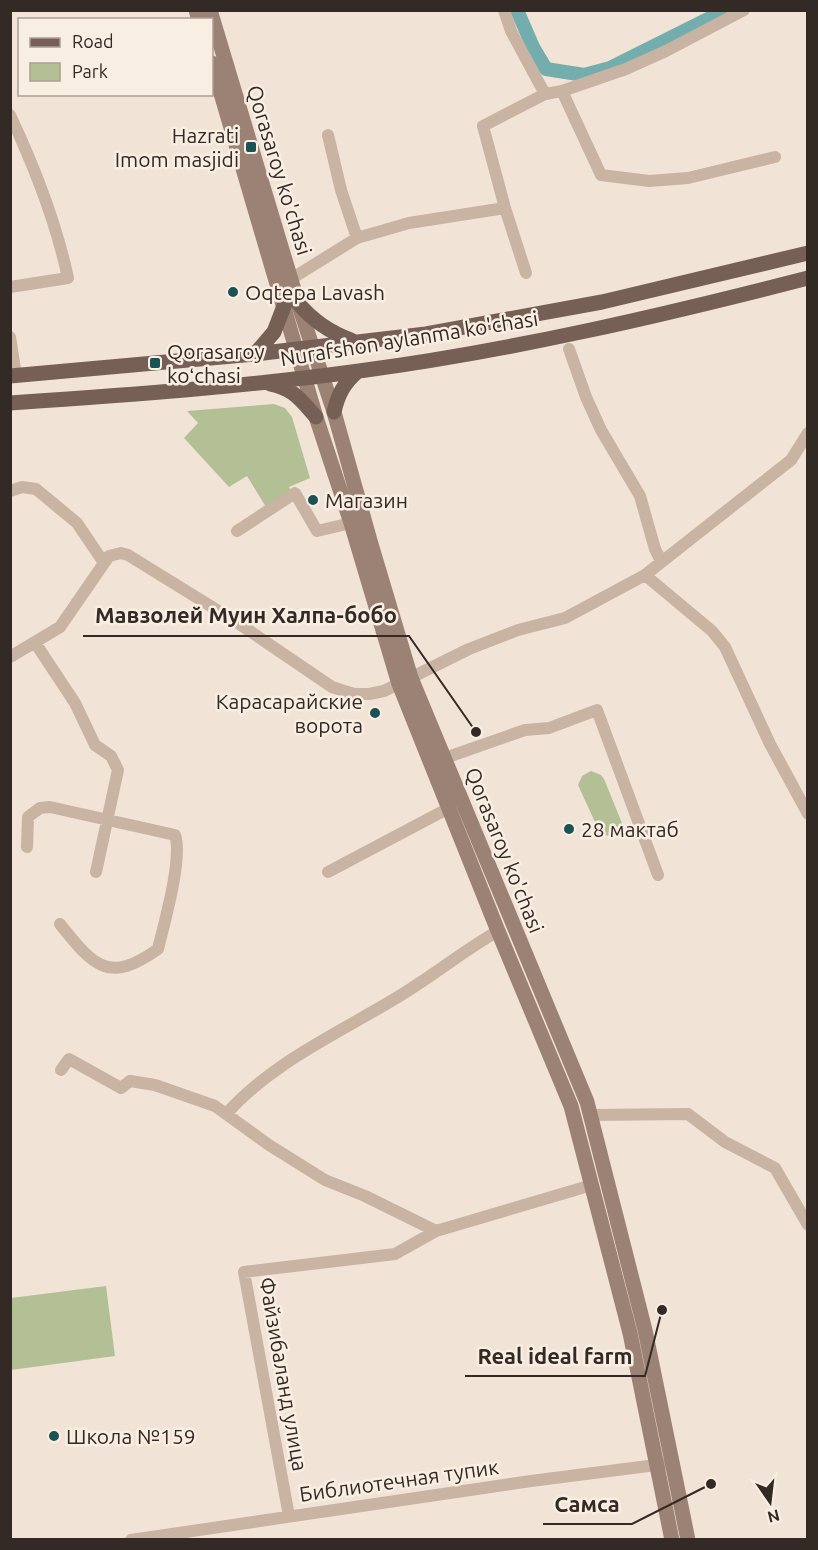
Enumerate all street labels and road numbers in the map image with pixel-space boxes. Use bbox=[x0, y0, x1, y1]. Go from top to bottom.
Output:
street label: Qorasaroy ko'chasi bbox=[243, 82, 317, 258]
street label: Nurafshon aylanma ko'chasi bbox=[278, 306, 540, 370]
street label: Qorasaroy ko'chasi bbox=[461, 764, 549, 936]
street label: Файзибаланд улица bbox=[255, 1275, 313, 1473]
street label: Библиотечная тупик bbox=[298, 1454, 500, 1506]

